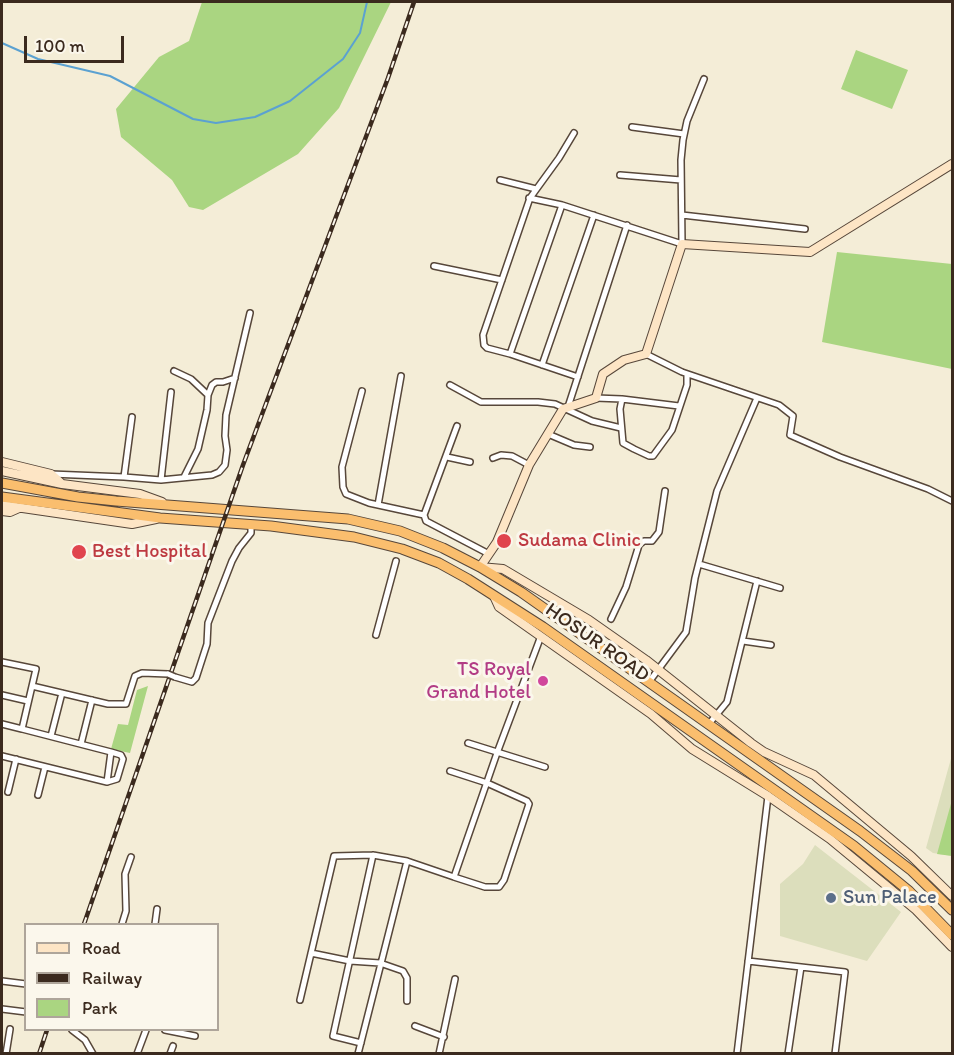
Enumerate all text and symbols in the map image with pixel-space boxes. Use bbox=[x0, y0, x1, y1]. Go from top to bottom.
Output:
scale bar bbox=[27, 24, 128, 62]
text: 100 m bbox=[35, 35, 85, 57]
place label: Sudama Clinic bbox=[518, 529, 641, 553]
marker: Sudama Clinic bbox=[495, 532, 513, 550]
place label: Best Hospital bbox=[92, 540, 207, 564]
marker: Best Hospital bbox=[70, 543, 88, 561]
street label: HOSUR ROAD bbox=[540, 598, 654, 688]
place label: TS Royal Grand Hotel bbox=[426, 658, 531, 705]
marker: TS Royal Grand Hotel bbox=[536, 674, 550, 688]
place label: Sun Palace bbox=[843, 886, 937, 910]
marker: Sun Palace bbox=[824, 891, 838, 905]
legend bbox=[24, 923, 219, 1031]
text: Road bbox=[82, 937, 121, 959]
text: Railway bbox=[82, 967, 142, 989]
text: Park bbox=[82, 997, 117, 1019]

